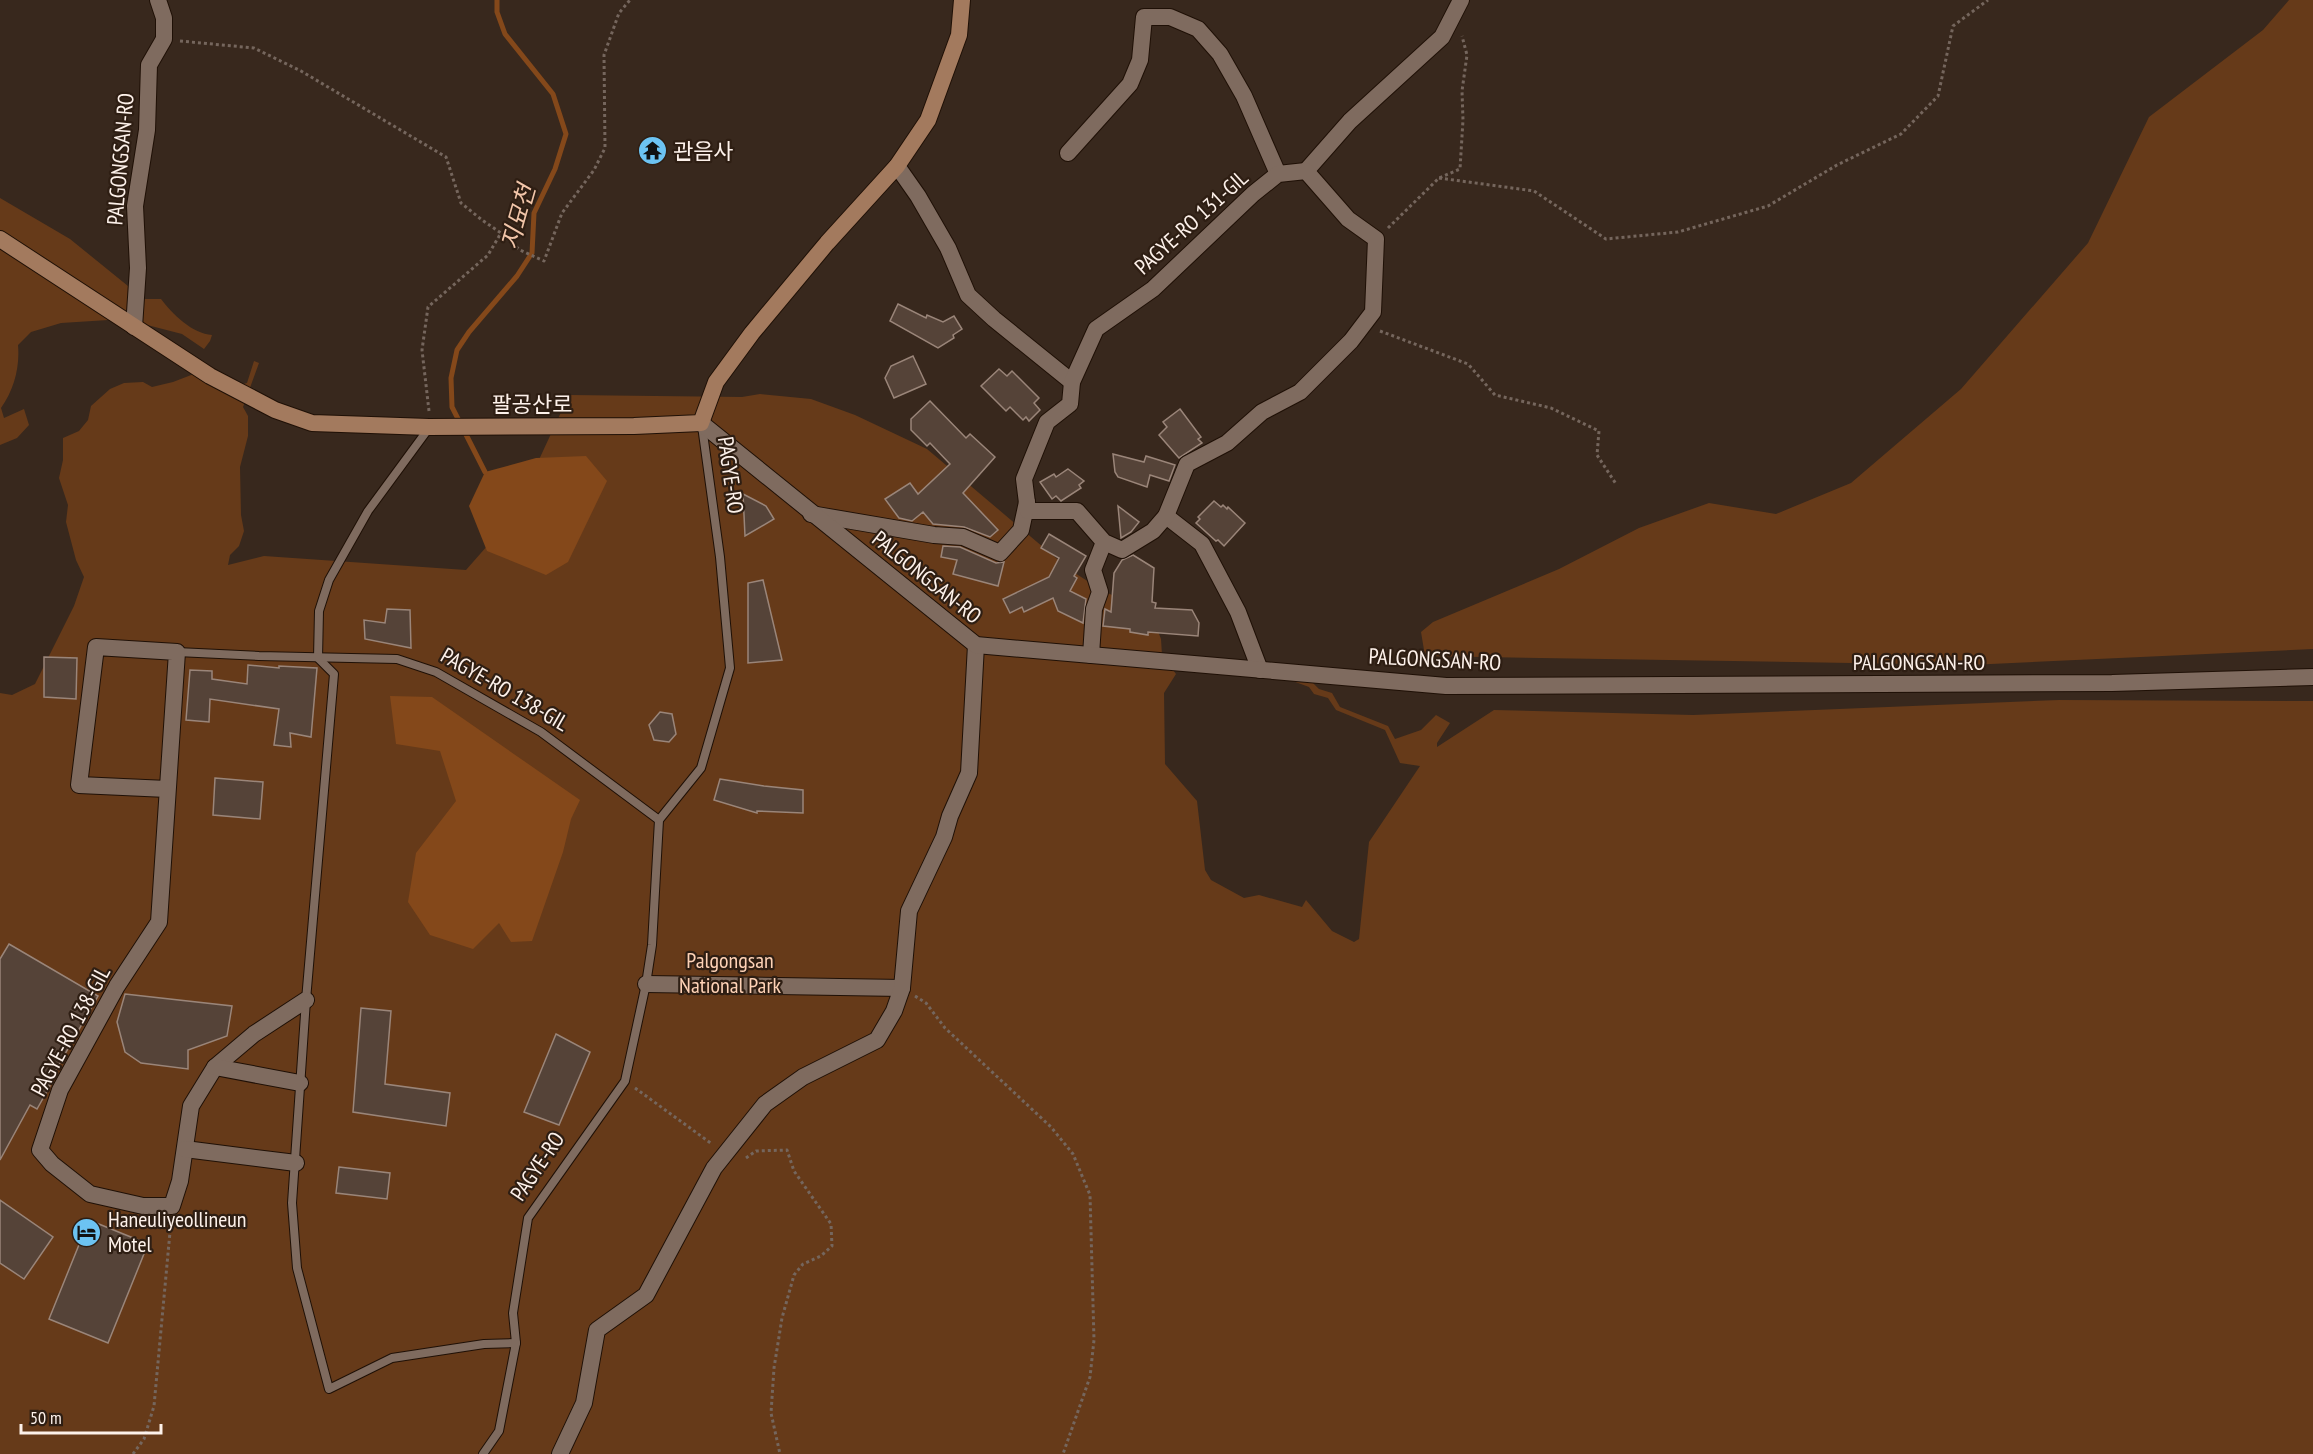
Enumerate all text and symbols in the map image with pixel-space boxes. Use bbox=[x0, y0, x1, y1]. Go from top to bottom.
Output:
street label: PALGONGSAN-RO bbox=[100, 92, 140, 226]
temple icon: 관음사 bbox=[636, 135, 668, 167]
place label: 관음사 bbox=[673, 137, 734, 165]
street label: PAGYE-RO 131-GIL bbox=[1128, 164, 1254, 280]
water label: 지묘천 bbox=[494, 178, 543, 253]
street label: 팔공산로 bbox=[492, 390, 572, 418]
street label: PAGYE-RO bbox=[712, 435, 750, 515]
street label: PALGONGSAN-RO bbox=[867, 524, 987, 630]
street label: PAGYE-RO 138-GIL bbox=[436, 641, 574, 737]
street label: PALGONGSAN-RO bbox=[1368, 642, 1502, 676]
street label: PALGONGSAN-RO bbox=[1853, 648, 1985, 676]
park label: Palgongsan National Park bbox=[679, 946, 781, 999]
street label: PAGYE-RO 138-GIL bbox=[24, 961, 116, 1101]
street label: PAGYE-RO bbox=[504, 1126, 570, 1206]
place label: Haneuliyeollineun Motel bbox=[108, 1205, 246, 1258]
hotel icon: Haneuliyeollineun Motel bbox=[71, 1216, 103, 1248]
scale bar bbox=[21, 1397, 160, 1435]
text: 50 m bbox=[30, 1406, 62, 1429]

